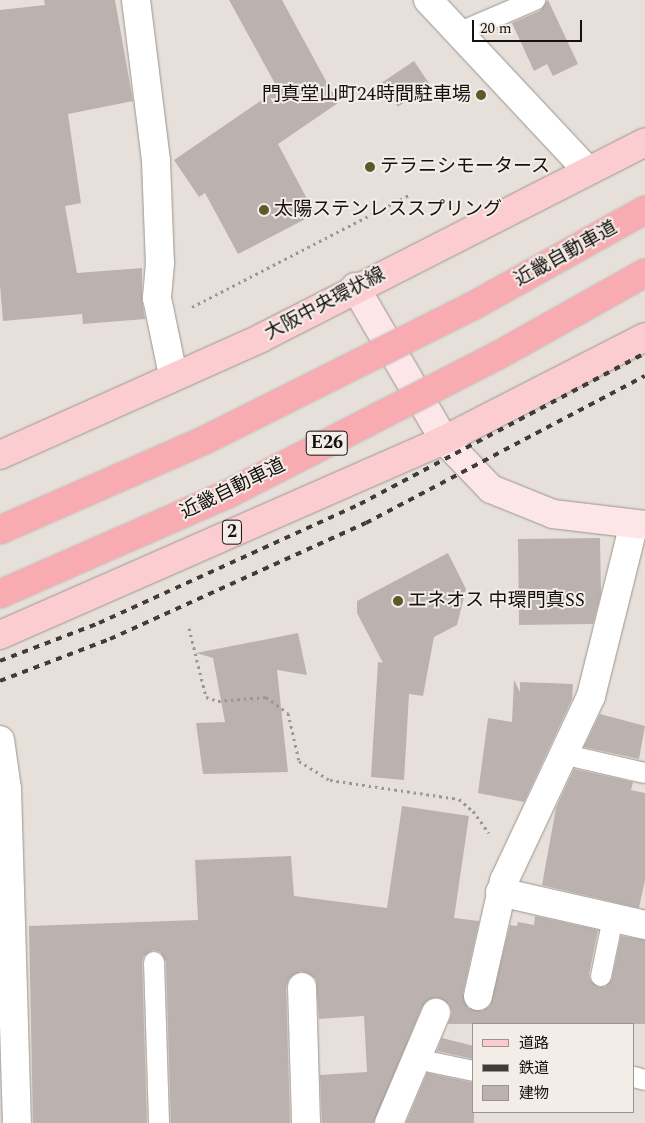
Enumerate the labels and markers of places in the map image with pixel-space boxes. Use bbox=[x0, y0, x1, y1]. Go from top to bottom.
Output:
place label: 門真堂山町24時間駐車場 bbox=[262, 84, 471, 106]
marker: 門真堂山町24時間駐車場 bbox=[475, 89, 487, 101]
place label: テラニシモータース bbox=[380, 156, 551, 178]
marker: テラニシモータース bbox=[364, 161, 376, 173]
place label: 太陽ステンレススプリング bbox=[274, 199, 502, 221]
marker: 太陽ステンレススプリング bbox=[258, 204, 270, 216]
place label: エネオス 中環門真SS bbox=[408, 590, 585, 612]
marker: エネオス 中環門真SS bbox=[392, 595, 404, 607]

